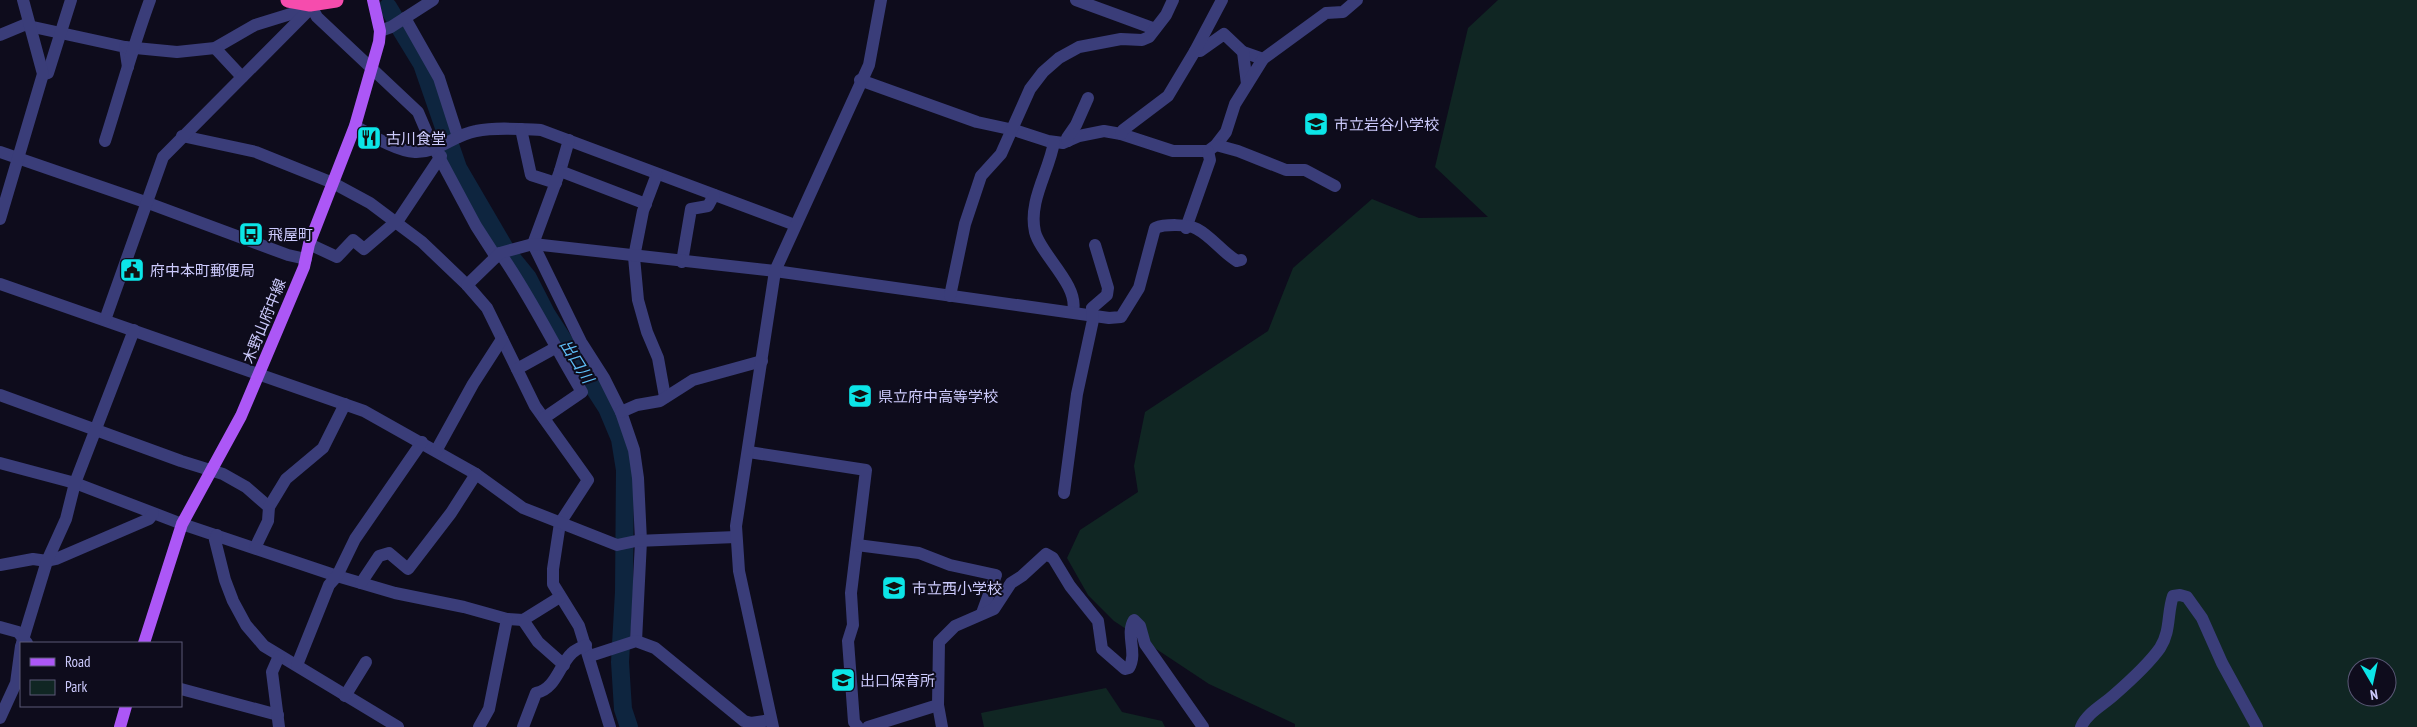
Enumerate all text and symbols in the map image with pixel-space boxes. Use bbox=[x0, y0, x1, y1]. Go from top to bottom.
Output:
school or university icon: 市立岩谷小学校 bbox=[1303, 111, 1329, 137]
place label: 市立岩谷小学校 bbox=[1334, 115, 1439, 134]
restaurant icon: 古川食堂 bbox=[356, 125, 382, 151]
place label: 古川食堂 bbox=[386, 129, 446, 148]
bus stop icon: 飛屋町 bbox=[238, 221, 264, 247]
place label: 飛屋町 bbox=[268, 225, 313, 244]
public building icon: 府中本町郵便局 bbox=[119, 257, 145, 283]
place label: 府中本町郵便局 bbox=[150, 261, 255, 280]
street label: 木野山府中線 bbox=[238, 276, 290, 366]
water label: 出口川 bbox=[556, 335, 599, 388]
school or university icon: 県立府中高等学校 bbox=[847, 383, 873, 409]
place label: 県立府中高等学校 bbox=[878, 387, 998, 406]
school or university icon: 市立西小学校 bbox=[881, 575, 907, 601]
place label: 市立西小学校 bbox=[912, 579, 1002, 598]
legend bbox=[20, 642, 182, 707]
text: Road bbox=[65, 652, 91, 671]
north arrow bbox=[2347, 657, 2397, 707]
school or university icon: 出口保育所 bbox=[830, 667, 856, 693]
place label: 出口保育所 bbox=[860, 671, 935, 690]
text: Park bbox=[65, 677, 87, 696]
text: N bbox=[2369, 685, 2379, 704]

